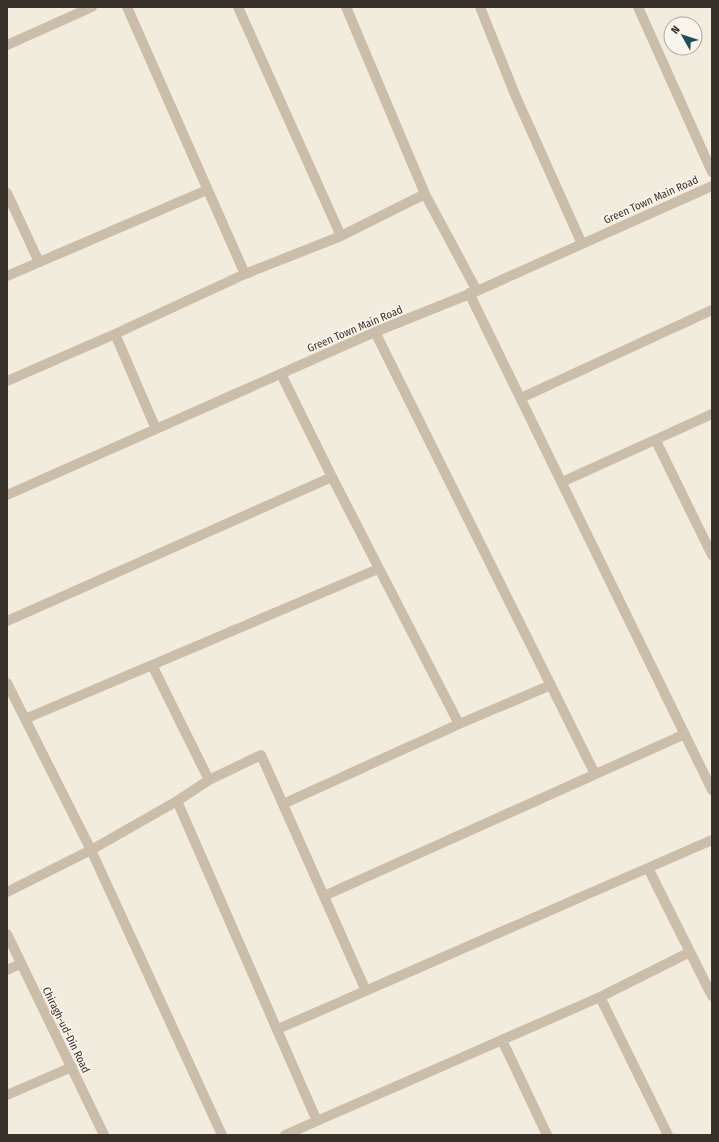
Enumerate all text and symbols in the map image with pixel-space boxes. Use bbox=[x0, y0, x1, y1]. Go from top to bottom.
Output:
north arrow bbox=[663, 16, 703, 56]
text: N bbox=[668, 23, 683, 37]
street label: Green Town Main Road bbox=[602, 173, 700, 227]
street label: Green Town Main Road bbox=[305, 303, 405, 355]
street label: Chiragh-ud-Din Road bbox=[40, 985, 92, 1075]

